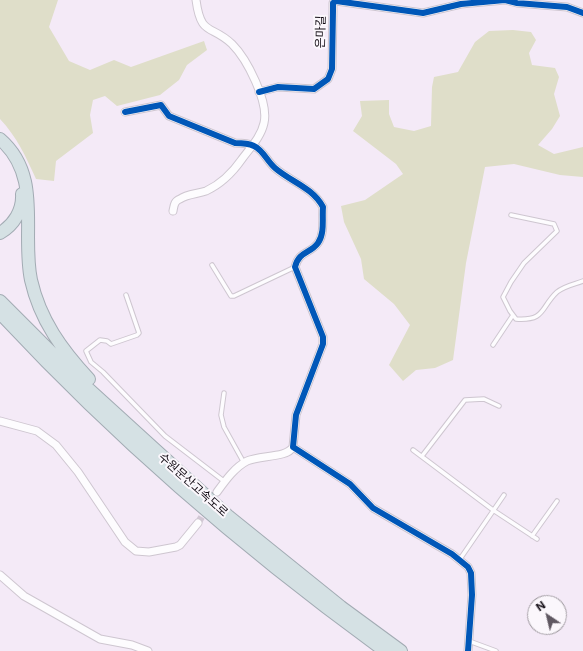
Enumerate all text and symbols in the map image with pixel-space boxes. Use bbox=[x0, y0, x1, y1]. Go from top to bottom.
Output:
street label: 은마길 bbox=[314, 15, 328, 49]
street label: 수원문산고속도로 bbox=[155, 450, 231, 520]
north arrow bbox=[527, 595, 567, 635]
text: N bbox=[533, 598, 548, 614]

